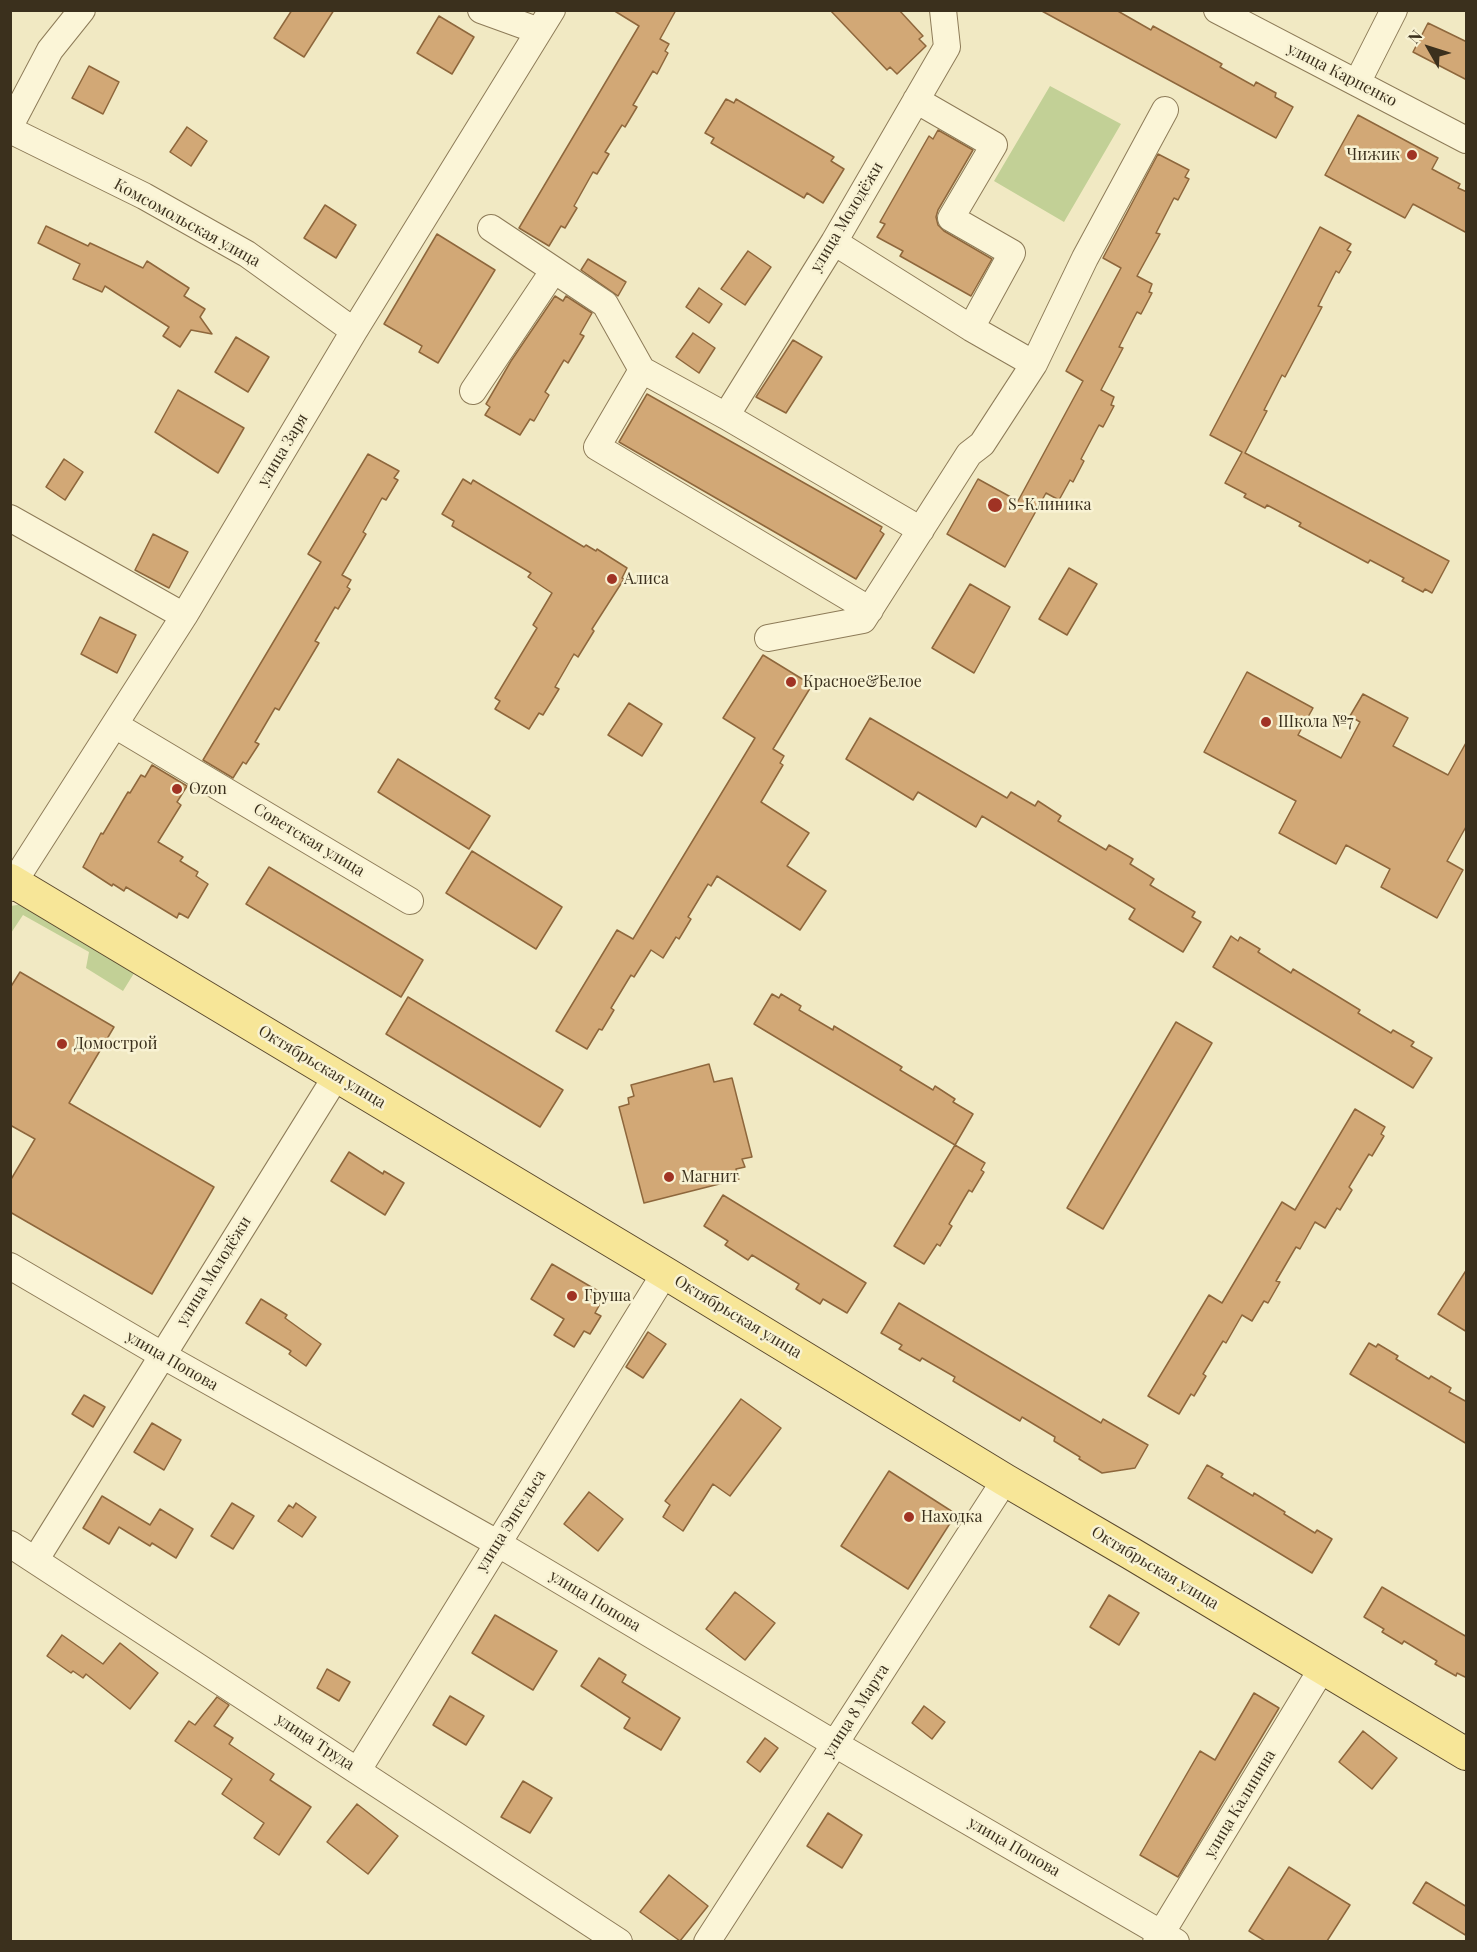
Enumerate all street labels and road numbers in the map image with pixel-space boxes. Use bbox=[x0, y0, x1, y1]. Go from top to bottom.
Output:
street label: улица Карпенко bbox=[1284, 39, 1400, 111]
street label: улица Молодёжи bbox=[807, 158, 887, 276]
street label: Комсомольская улица bbox=[110, 175, 264, 271]
street label: улица Заря bbox=[254, 410, 312, 490]
street label: Советская улица bbox=[250, 799, 368, 881]
street label: Октябрьская улица bbox=[255, 1021, 389, 1113]
street label: улица Молодёжи bbox=[173, 1213, 255, 1329]
street label: Октябрьская улица bbox=[671, 1271, 805, 1363]
street label: улица Попова bbox=[123, 1327, 221, 1395]
street label: улица Энгельса bbox=[472, 1467, 550, 1575]
street label: Октябрьская улица bbox=[1088, 1522, 1222, 1614]
street label: улица Попова bbox=[546, 1566, 644, 1636]
street label: улица 8 Марта bbox=[819, 1661, 893, 1761]
street label: улица Труда bbox=[272, 1710, 358, 1774]
street label: улица Калинина bbox=[1200, 1747, 1280, 1861]
street label: улица Попова bbox=[965, 1813, 1063, 1881]

